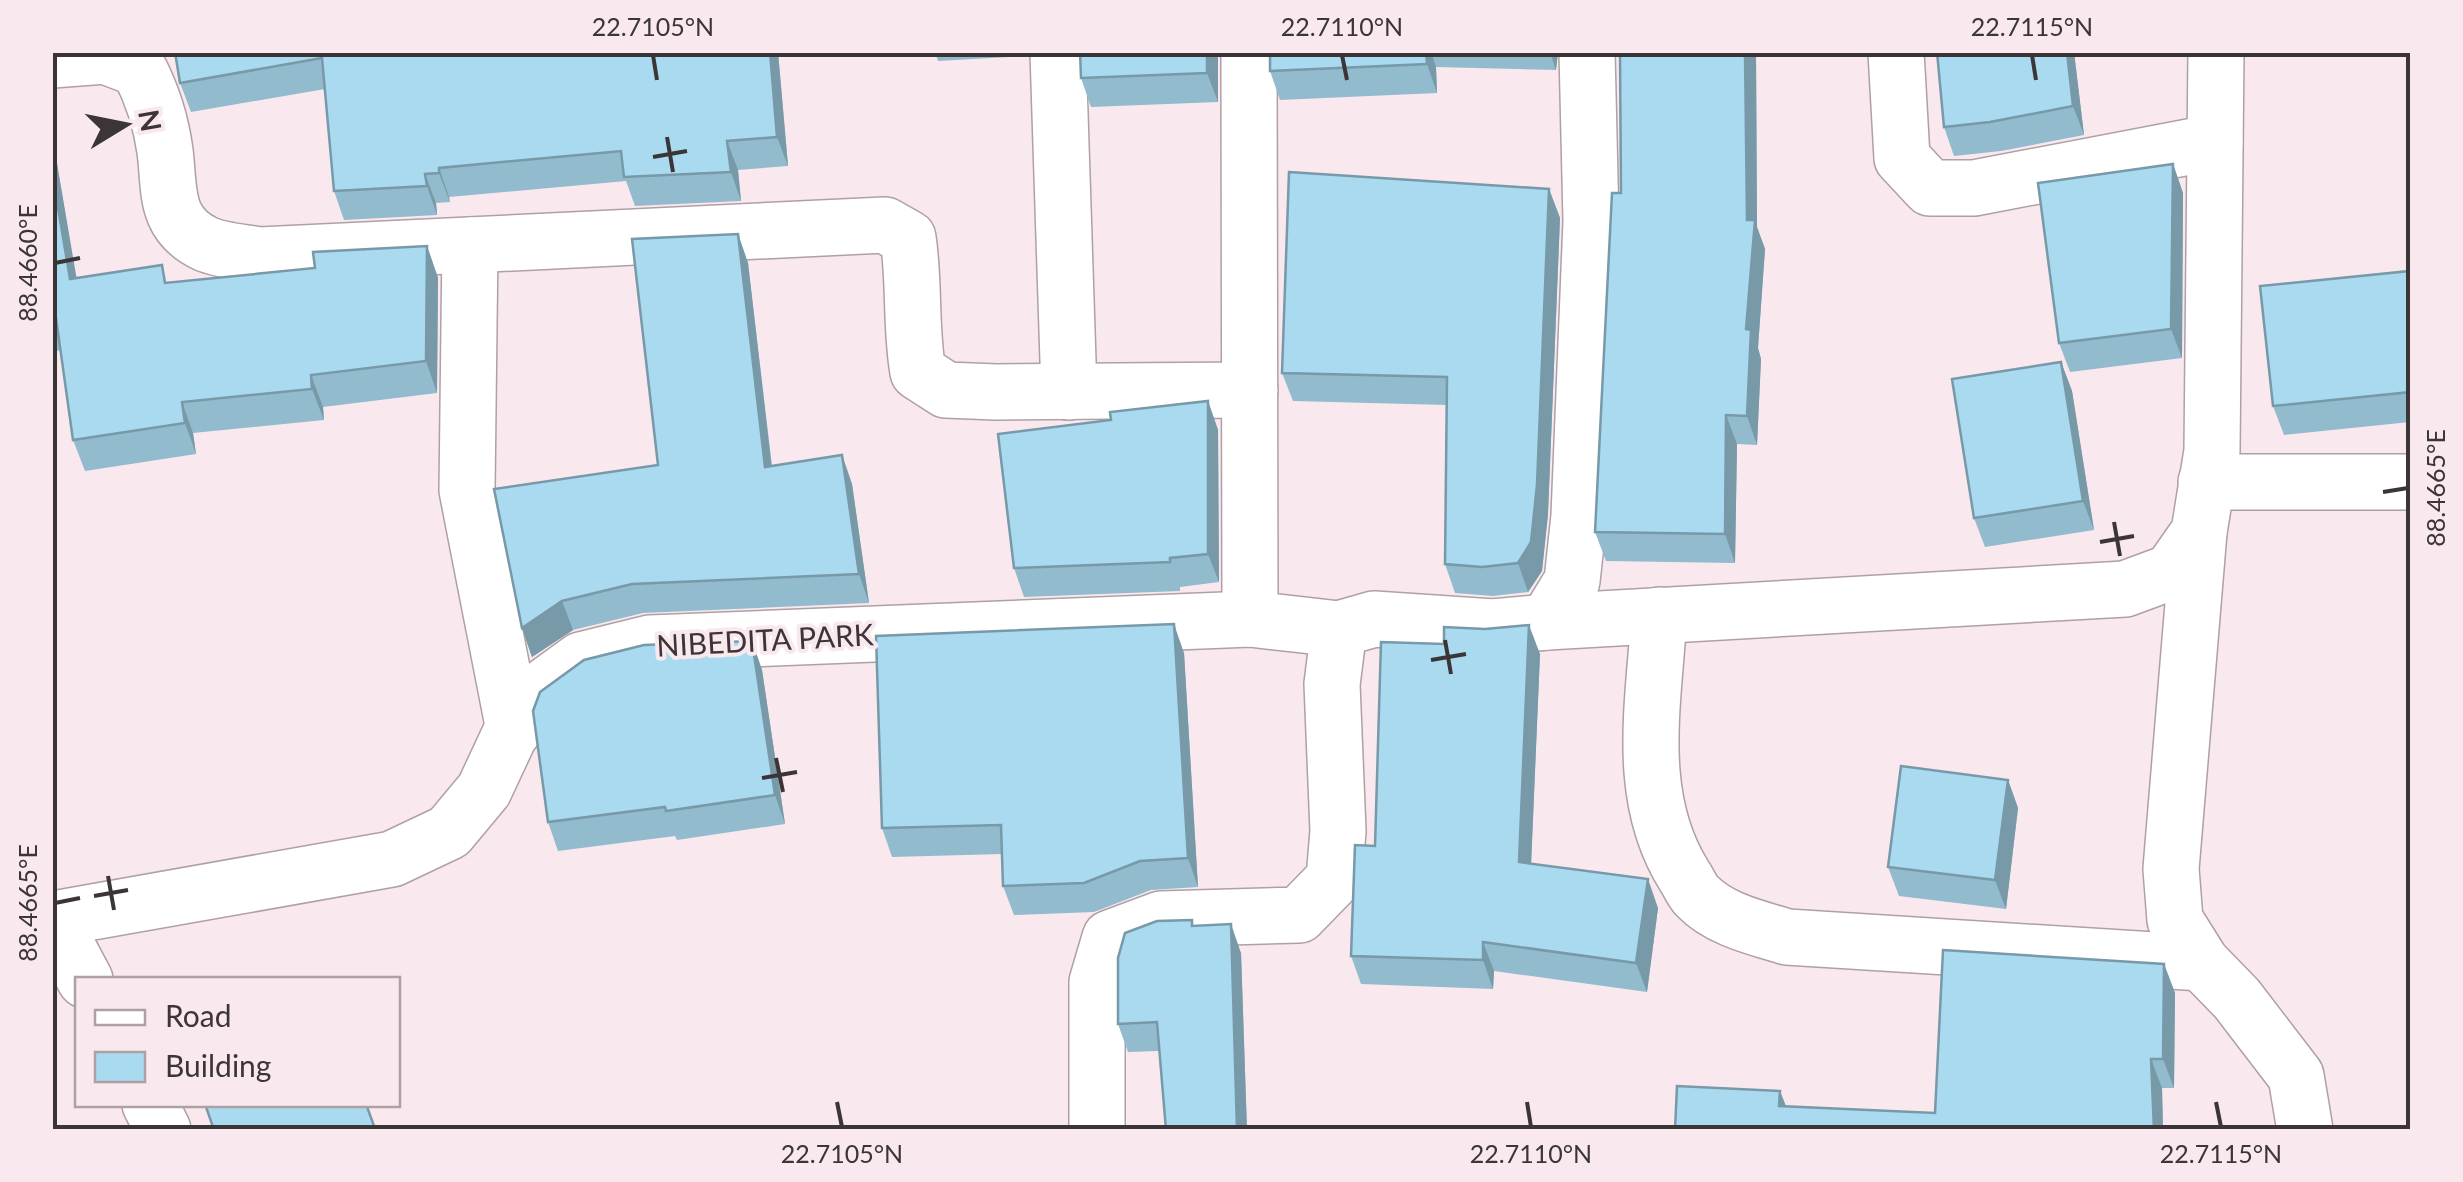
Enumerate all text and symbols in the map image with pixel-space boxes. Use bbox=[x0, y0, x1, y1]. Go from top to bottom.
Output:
text: 22.7105°N bbox=[592, 11, 714, 41]
text: 22.7110°N bbox=[1281, 11, 1403, 41]
text: 22.7115°N bbox=[1971, 11, 2093, 41]
north arrow bbox=[75, 75, 175, 175]
text: N bbox=[132, 107, 169, 134]
text: 88.4660°E bbox=[12, 204, 42, 322]
text: 88.4665°E bbox=[2420, 429, 2450, 547]
street label: NIBEDITA PARK bbox=[656, 615, 875, 663]
text: 88.4665°E bbox=[12, 844, 42, 962]
legend bbox=[75, 977, 400, 1107]
text: Road bbox=[165, 997, 232, 1033]
text: Building bbox=[165, 1047, 271, 1083]
text: 22.7105°N bbox=[781, 1138, 903, 1168]
text: 22.7110°N bbox=[1470, 1138, 1592, 1168]
text: 22.7115°N bbox=[2160, 1138, 2282, 1168]

